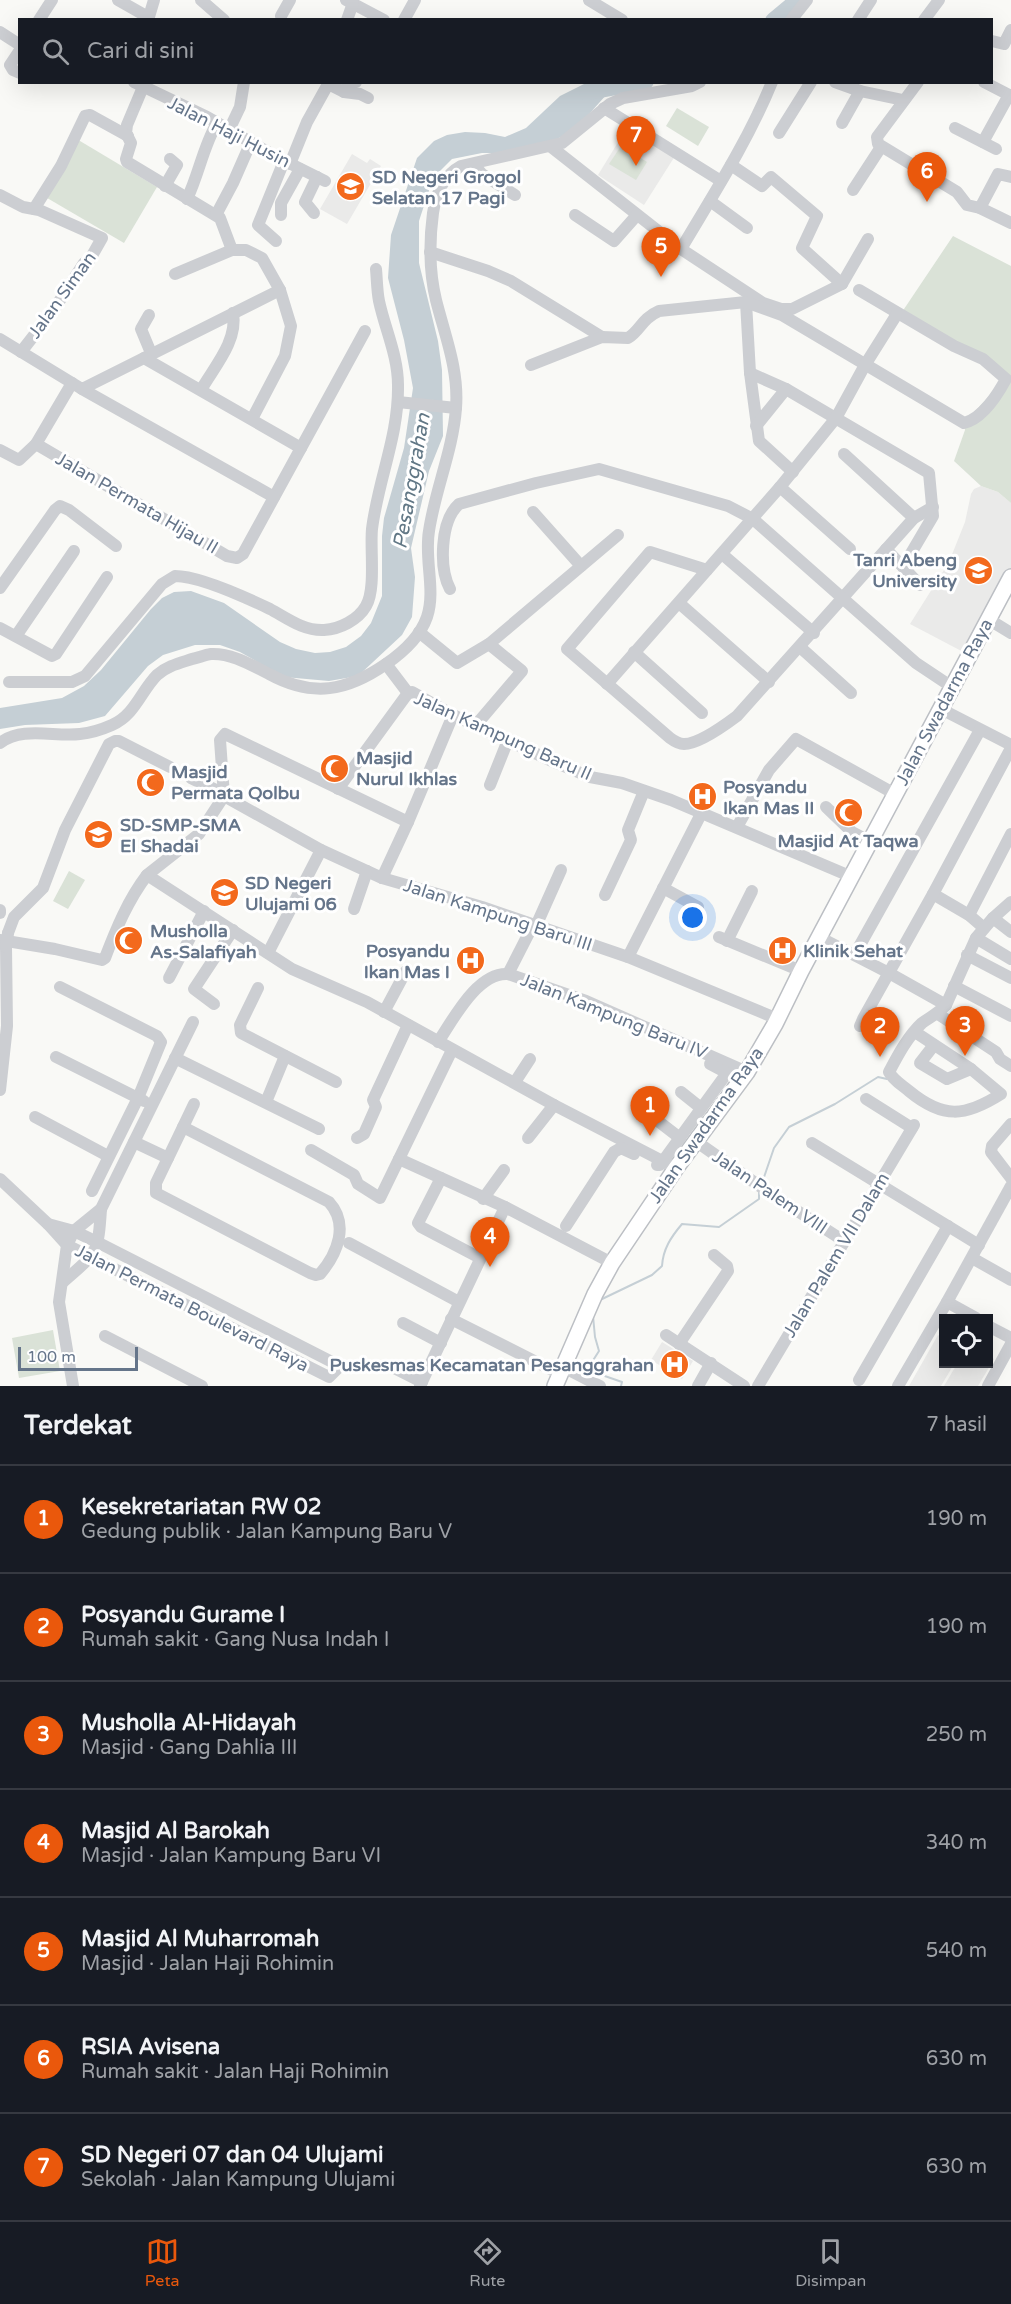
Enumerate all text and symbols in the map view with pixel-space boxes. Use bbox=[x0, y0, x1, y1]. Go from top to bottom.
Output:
search box bbox=[18, 18, 993, 84]
icon: search bbox=[39, 35, 72, 68]
text: Cari di sini bbox=[87, 38, 194, 64]
street label: Jalan Haji Husin bbox=[164, 92, 294, 172]
pin: 7 bbox=[616, 116, 656, 166]
pin: 6 bbox=[908, 152, 946, 202]
place label: SD Negeri Grogol Selatan 17 Pagi bbox=[372, 166, 521, 209]
school or university icon: SD Negeri Grogol Selatan 17 Pagi bbox=[335, 171, 367, 203]
pin: 5 bbox=[642, 228, 680, 277]
street label: Jalan Siman bbox=[23, 247, 101, 343]
water label: Pesanggrahan bbox=[388, 411, 436, 551]
street label: Jalan Permata Hijau II bbox=[52, 447, 222, 559]
place label: Tanri Abeng University bbox=[852, 549, 957, 592]
school or university icon: Tanri Abeng University bbox=[962, 554, 994, 586]
street label: Jalan Swadarma Raya bbox=[891, 615, 997, 789]
street label: Jalan Kampung Baru II bbox=[411, 687, 595, 785]
place label: Masjid Nurul Ikhlas bbox=[356, 747, 458, 790]
mosque icon: Masjid Nurul Ikhlas bbox=[319, 752, 351, 784]
place label: Masjid Permata Qolbu bbox=[171, 761, 300, 804]
mosque icon: Masjid Permata Qolbu bbox=[134, 766, 166, 798]
place label: Posyandu Ikan Mas II bbox=[723, 776, 814, 819]
hospital icon: Posyandu Ikan Mas II bbox=[686, 781, 718, 813]
mosque icon: Masjid At Taqwa bbox=[832, 796, 864, 828]
place label: SD-SMP-SMA El Shadai bbox=[120, 814, 241, 857]
school or university icon: SD-SMP-SMA El Shadai bbox=[83, 819, 115, 851]
place label: Masjid At Taqwa bbox=[777, 830, 919, 852]
place label: SD Negeri Ulujami 06 bbox=[245, 872, 337, 915]
street label: Jalan Kampung Baru III bbox=[401, 874, 595, 956]
school or university icon: SD Negeri Ulujami 06 bbox=[208, 877, 240, 909]
your location bbox=[678, 903, 707, 932]
place label: Musholla As-Salafiyah bbox=[150, 920, 257, 963]
mosque icon: Musholla As-Salafiyah bbox=[113, 925, 145, 957]
hospital icon: Klinik Sehat bbox=[766, 935, 798, 967]
place label: Posyandu Ikan Mas I bbox=[364, 940, 450, 983]
place label: Klinik Sehat bbox=[803, 940, 903, 962]
hospital icon: Posyandu Ikan Mas I bbox=[455, 945, 487, 977]
street label: Jalan Kampung Baru IV bbox=[517, 968, 711, 1064]
pin: 3 bbox=[946, 1006, 984, 1056]
pin: 2 bbox=[860, 1008, 900, 1057]
street label: Jalan Swadarma Raya bbox=[644, 1043, 768, 1207]
pin: 1 bbox=[630, 1086, 670, 1136]
street label: Jalan Palem VIII bbox=[708, 1145, 832, 1239]
street label: Jalan Palem VII Dalam bbox=[778, 1169, 894, 1341]
pin: 4 bbox=[470, 1218, 510, 1267]
street label: Jalan Permata Boulevard Raya bbox=[71, 1239, 313, 1377]
map controls bbox=[939, 1314, 993, 1368]
button: locate bbox=[939, 1314, 993, 1368]
scale bar bbox=[18, 1344, 138, 1372]
text: 100 m bbox=[27, 1347, 76, 1367]
hospital icon: Puskesmas Kecamatan Pesanggrahan bbox=[659, 1349, 691, 1381]
place label: Puskesmas Kecamatan Pesanggrahan bbox=[329, 1354, 654, 1376]
text: Terdekat bbox=[24, 1410, 132, 1441]
text: 7 hasil bbox=[926, 1413, 987, 1437]
text: Kesekretariatan RW 02 bbox=[81, 1494, 322, 1520]
text: 1 bbox=[37, 1507, 50, 1531]
text: 190 m bbox=[926, 1507, 987, 1531]
text: Gedung publik · Jalan Kampung Baru V bbox=[81, 1520, 452, 1544]
text: Posyandu Gurame I bbox=[81, 1602, 285, 1628]
text: 2 bbox=[37, 1615, 50, 1639]
text: 190 m bbox=[926, 1615, 987, 1639]
text: Rumah sakit · Gang Nusa Indah I bbox=[81, 1628, 389, 1652]
text: Musholla Al-Hidayah bbox=[81, 1710, 297, 1736]
text: 3 bbox=[37, 1723, 50, 1747]
text: 250 m bbox=[926, 1723, 987, 1747]
text: Masjid · Gang Dahlia III bbox=[81, 1736, 298, 1760]
text: Masjid Al Barokah bbox=[81, 1818, 270, 1844]
text: 4 bbox=[37, 1831, 50, 1855]
text: 340 m bbox=[926, 1831, 987, 1855]
text: Masjid · Jalan Kampung Baru VI bbox=[81, 1844, 381, 1868]
text: Masjid Al Muharromah bbox=[81, 1926, 319, 1952]
text: 5 bbox=[37, 1939, 50, 1963]
text: 540 m bbox=[926, 1939, 987, 1963]
text: Masjid · Jalan Haji Rohimin bbox=[81, 1952, 334, 1976]
text: RSIA Avisena bbox=[81, 2034, 220, 2060]
text: 6 bbox=[37, 2047, 50, 2071]
text: 630 m bbox=[926, 2047, 987, 2071]
text: Rumah sakit · Jalan Haji Rohimin bbox=[81, 2060, 389, 2084]
text: SD Negeri 07 dan 04 Ulujami bbox=[81, 2142, 384, 2168]
text: 7 bbox=[37, 2155, 50, 2179]
text: 630 m bbox=[926, 2155, 987, 2179]
text: Sekolah · Jalan Kampung Ulujami bbox=[81, 2168, 395, 2192]
tab: Peta bbox=[145, 2235, 180, 2291]
tab: Rute bbox=[469, 2235, 505, 2291]
tab: Disimpan bbox=[795, 2235, 866, 2291]

